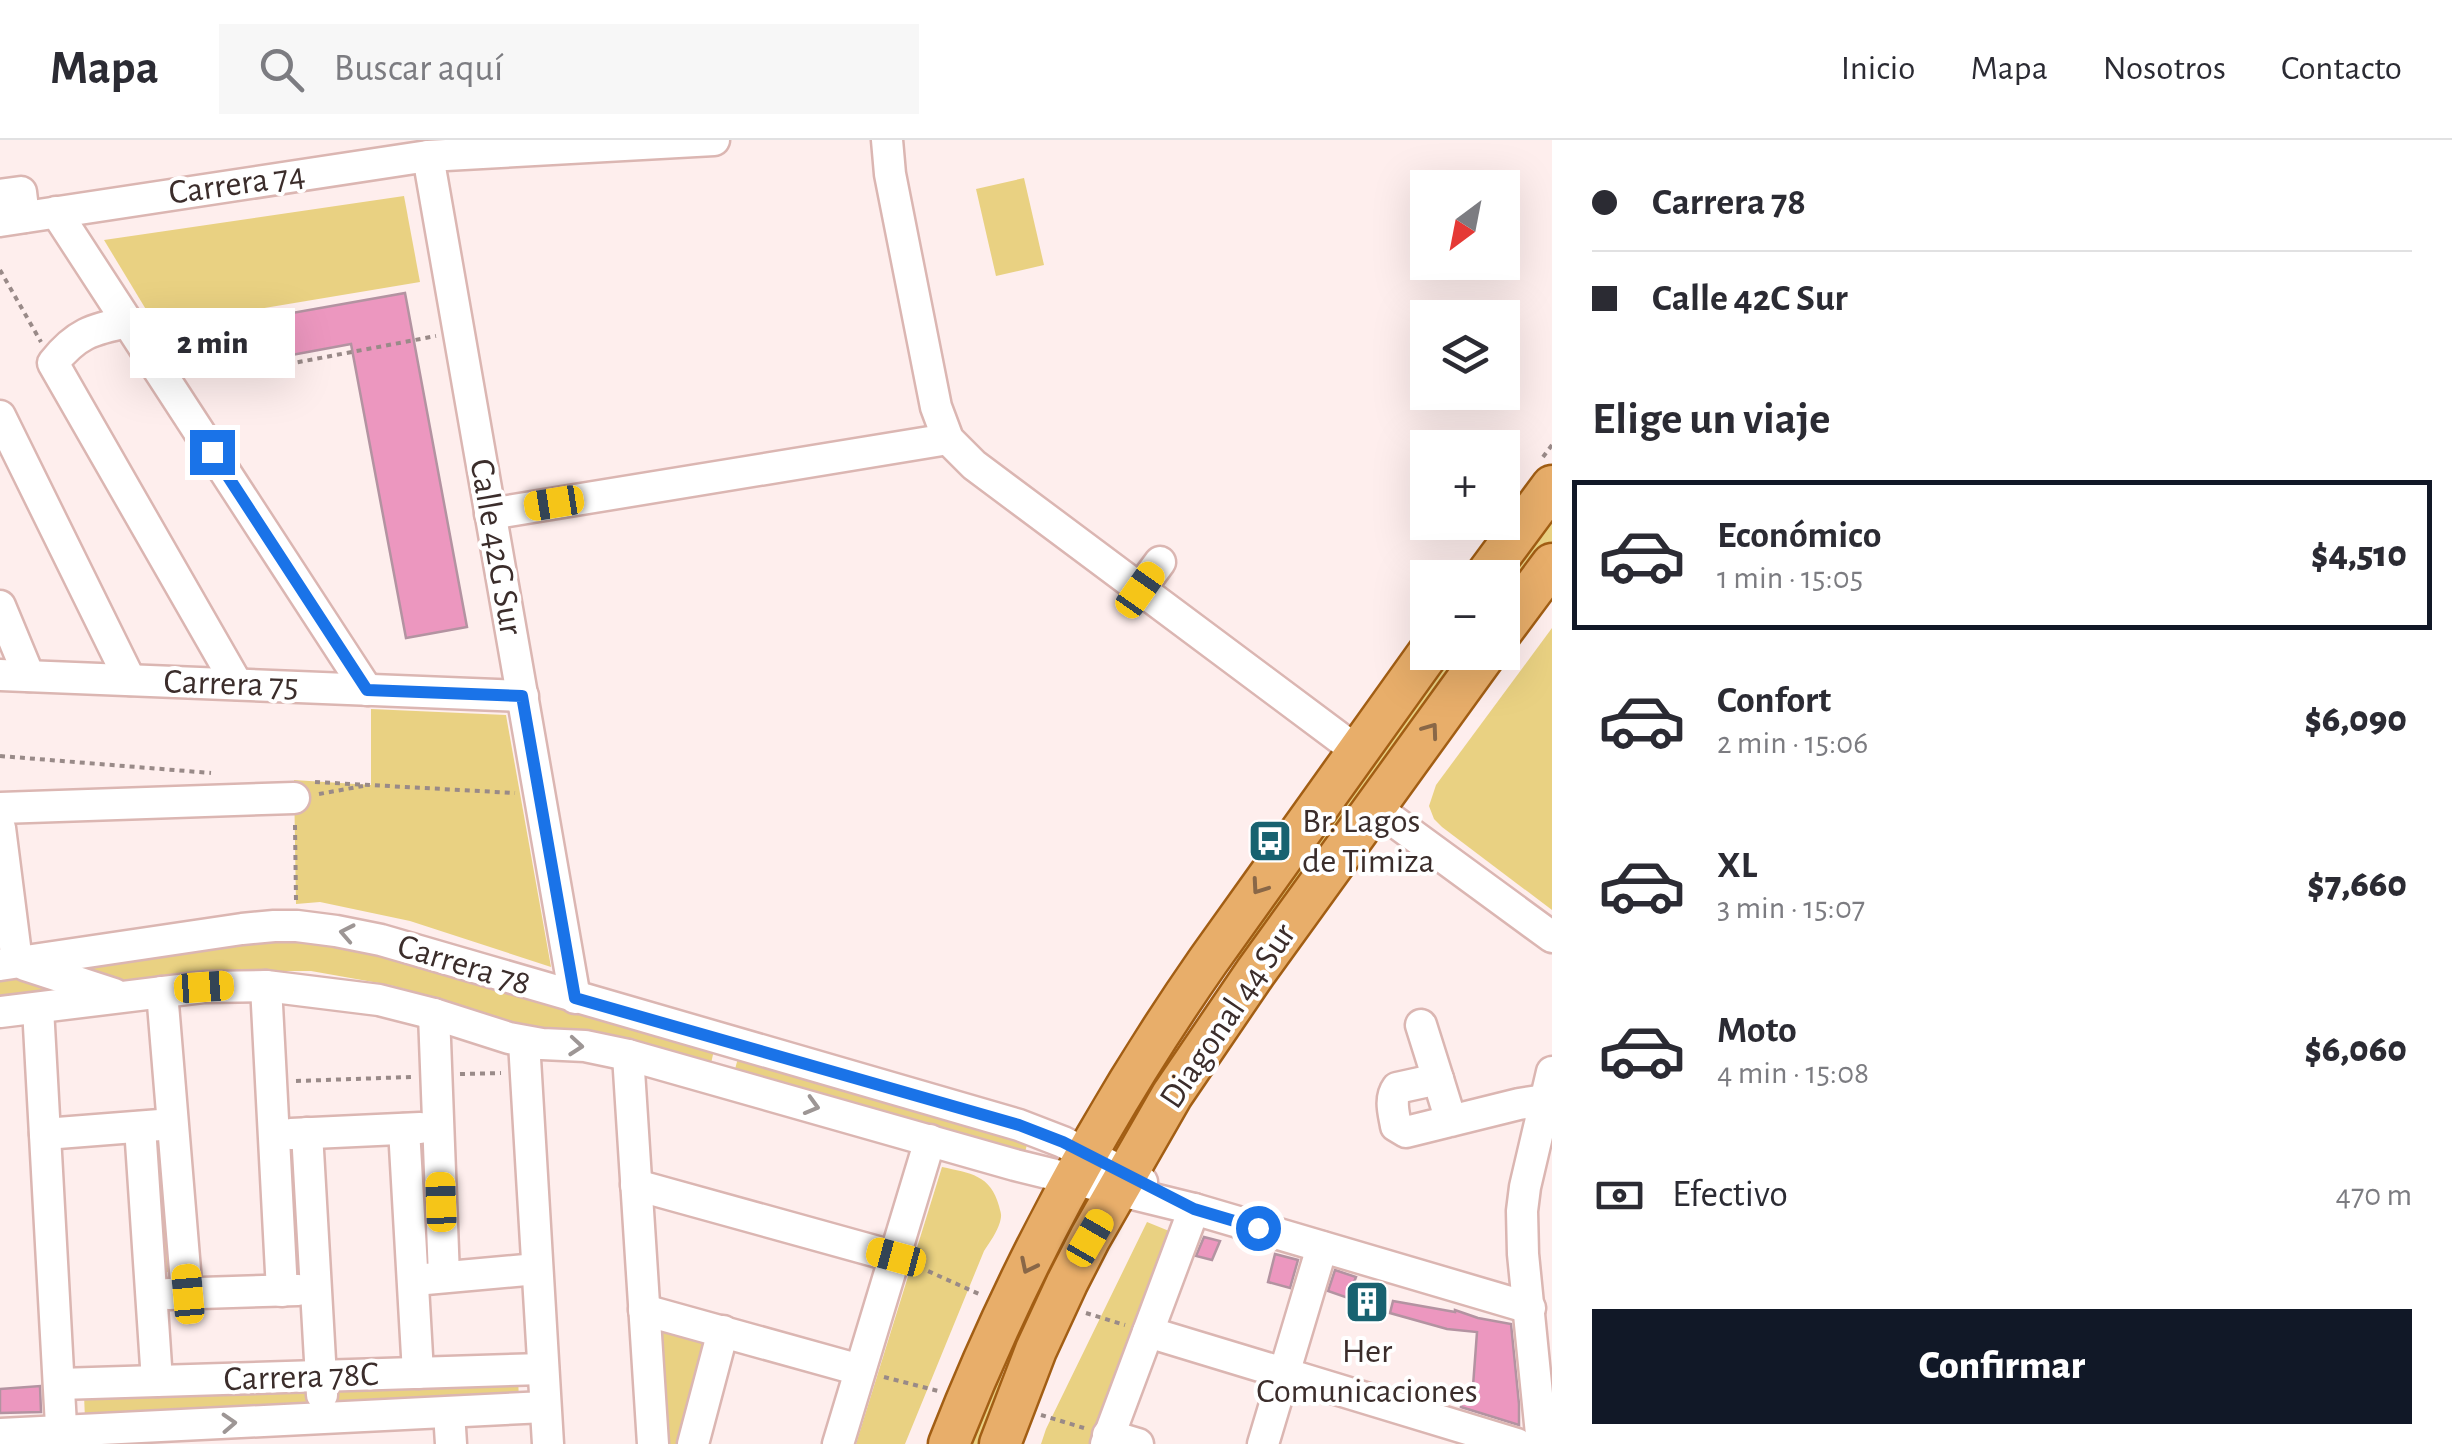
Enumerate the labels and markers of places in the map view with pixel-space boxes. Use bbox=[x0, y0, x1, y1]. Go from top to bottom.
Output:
place label: Br. Lagos de Timiza bbox=[1302, 804, 1435, 879]
bus stop icon: Br. Lagos de Timiza bbox=[1247, 818, 1293, 864]
building icon: Her Comunicaciones bbox=[1344, 1279, 1390, 1325]
place label: Her Comunicaciones bbox=[1256, 1334, 1478, 1409]

